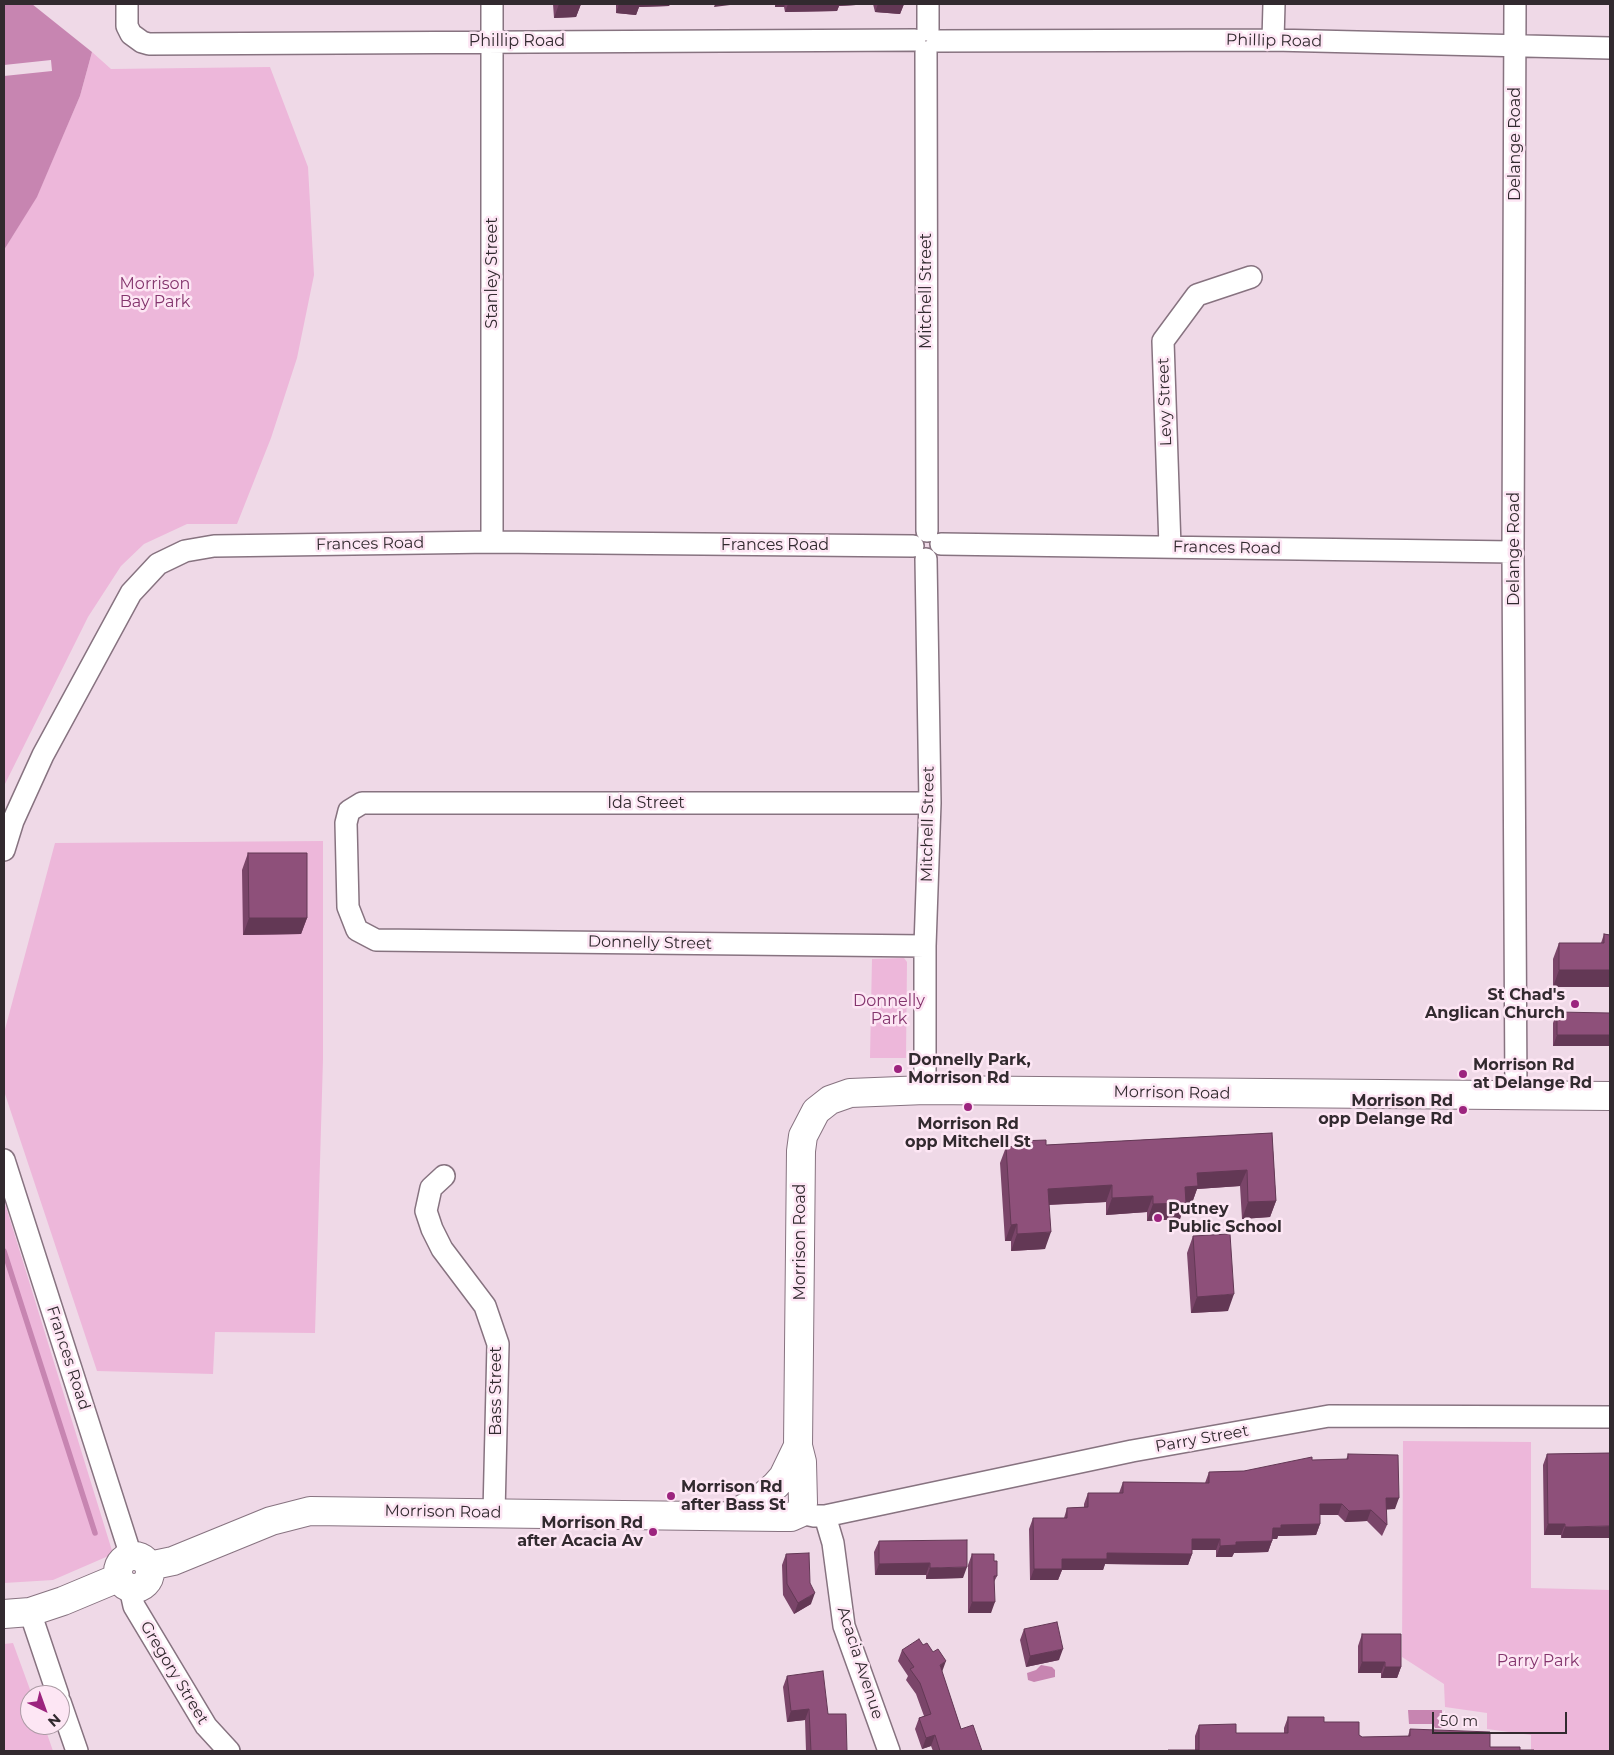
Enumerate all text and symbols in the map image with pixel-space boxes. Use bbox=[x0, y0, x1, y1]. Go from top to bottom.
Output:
street label: Phillip Road bbox=[469, 31, 565, 51]
street label: Phillip Road bbox=[1226, 31, 1322, 51]
street label: Delange Road bbox=[1505, 87, 1525, 201]
street label: Stanley Street bbox=[482, 217, 502, 329]
street label: Mitchell Street bbox=[916, 233, 936, 349]
park label: Morrison Bay Park bbox=[120, 274, 190, 312]
street label: Levy Street bbox=[1154, 357, 1176, 447]
street label: Delange Road bbox=[1504, 492, 1524, 606]
street label: Frances Road bbox=[316, 533, 424, 555]
street label: Frances Road bbox=[721, 535, 829, 555]
street label: Frances Road bbox=[1173, 537, 1281, 559]
street label: Mitchell Street bbox=[917, 766, 939, 882]
street label: Ida Street bbox=[607, 793, 685, 813]
street label: Donnelly Street bbox=[588, 932, 712, 954]
place label: St Chad's Anglican Church bbox=[1425, 985, 1565, 1023]
park label: Donnelly Park bbox=[853, 991, 925, 1029]
marker: St Chad's Anglican Church bbox=[1569, 998, 1581, 1010]
place label: Donnelly Park, Morrison Rd bbox=[908, 1050, 1031, 1088]
place label: Morrison Rd at Delange Rd bbox=[1473, 1055, 1592, 1093]
marker: Donnelly Park, Morrison Rd bbox=[892, 1063, 904, 1075]
marker: Morrison Rd at Delange Rd bbox=[1457, 1068, 1469, 1080]
street label: Morrison Road bbox=[1113, 1082, 1231, 1104]
place label: Morrison Rd opp Delange Rd bbox=[1318, 1091, 1453, 1129]
marker: Morrison Rd opp Mitchell St bbox=[962, 1101, 974, 1113]
marker: Morrison Rd opp Delange Rd bbox=[1457, 1104, 1469, 1116]
place label: Morrison Rd opp Mitchell St bbox=[905, 1114, 1031, 1152]
street label: Morrison Road bbox=[790, 1184, 810, 1300]
place label: Putney Public School bbox=[1168, 1199, 1282, 1237]
marker: Putney Public School bbox=[1152, 1212, 1164, 1224]
street label: Frances Road bbox=[42, 1304, 94, 1412]
street label: Bass Street bbox=[486, 1346, 506, 1436]
street label: Parry Street bbox=[1154, 1421, 1250, 1457]
place label: Morrison Rd after Bass St bbox=[681, 1477, 786, 1515]
marker: Morrison Rd after Bass St bbox=[665, 1490, 677, 1502]
street label: Morrison Road bbox=[384, 1501, 502, 1523]
place label: Morrison Rd after Acacia Av bbox=[517, 1513, 643, 1551]
marker: Morrison Rd after Acacia Av bbox=[647, 1526, 659, 1538]
street label: Acacia Avenue bbox=[833, 1604, 887, 1722]
street label: Gregory Street bbox=[136, 1618, 212, 1728]
park label: Parry Park bbox=[1497, 1651, 1579, 1671]
north arrow bbox=[20, 1685, 70, 1735]
scale bar bbox=[1434, 1702, 1569, 1734]
text: N bbox=[44, 1710, 65, 1731]
text: 50 m bbox=[1440, 1711, 1478, 1730]

